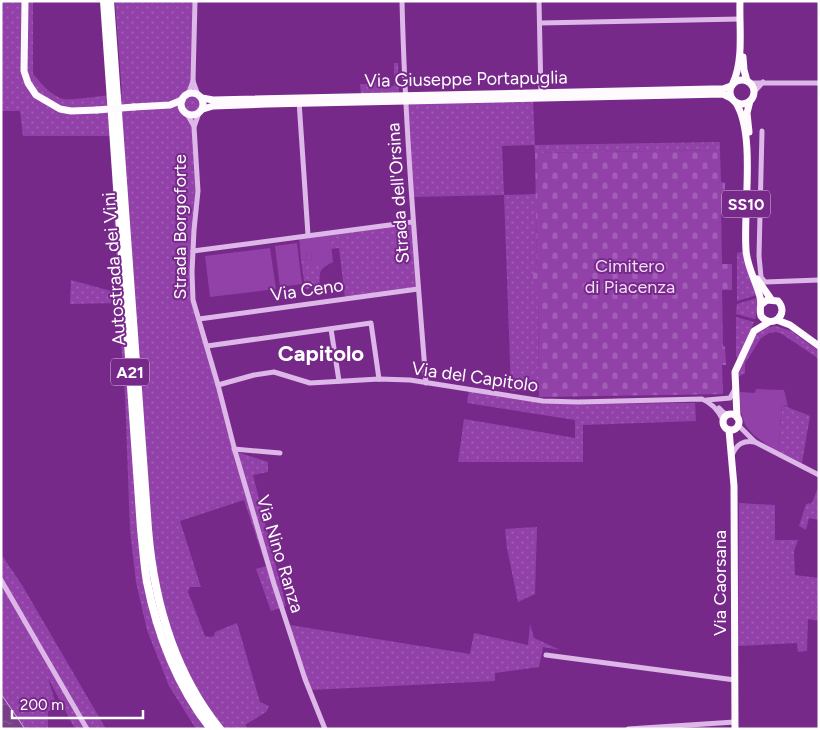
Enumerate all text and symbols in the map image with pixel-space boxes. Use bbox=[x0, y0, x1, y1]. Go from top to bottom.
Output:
street label: Via Giuseppe Portapuglia bbox=[364, 66, 568, 92]
street label: Strada dell'Orsina bbox=[382, 122, 414, 264]
street label: Strada Borgoforte bbox=[169, 154, 191, 300]
road number: SS10 bbox=[722, 190, 770, 218]
street label: Autostrada dei Vini bbox=[98, 191, 130, 347]
park label: Cimitero di Piacenza bbox=[585, 255, 675, 298]
street label: Via Ceno bbox=[269, 274, 345, 306]
district label: Capitolo bbox=[278, 340, 364, 367]
street label: Via del Capitolo bbox=[410, 357, 540, 397]
road number: A21 bbox=[111, 358, 149, 386]
street label: Via Nino Ranza bbox=[252, 493, 308, 615]
street label: Via Caorsana bbox=[709, 530, 731, 636]
scale bar bbox=[12, 688, 144, 720]
text: 200 m bbox=[20, 696, 64, 714]

